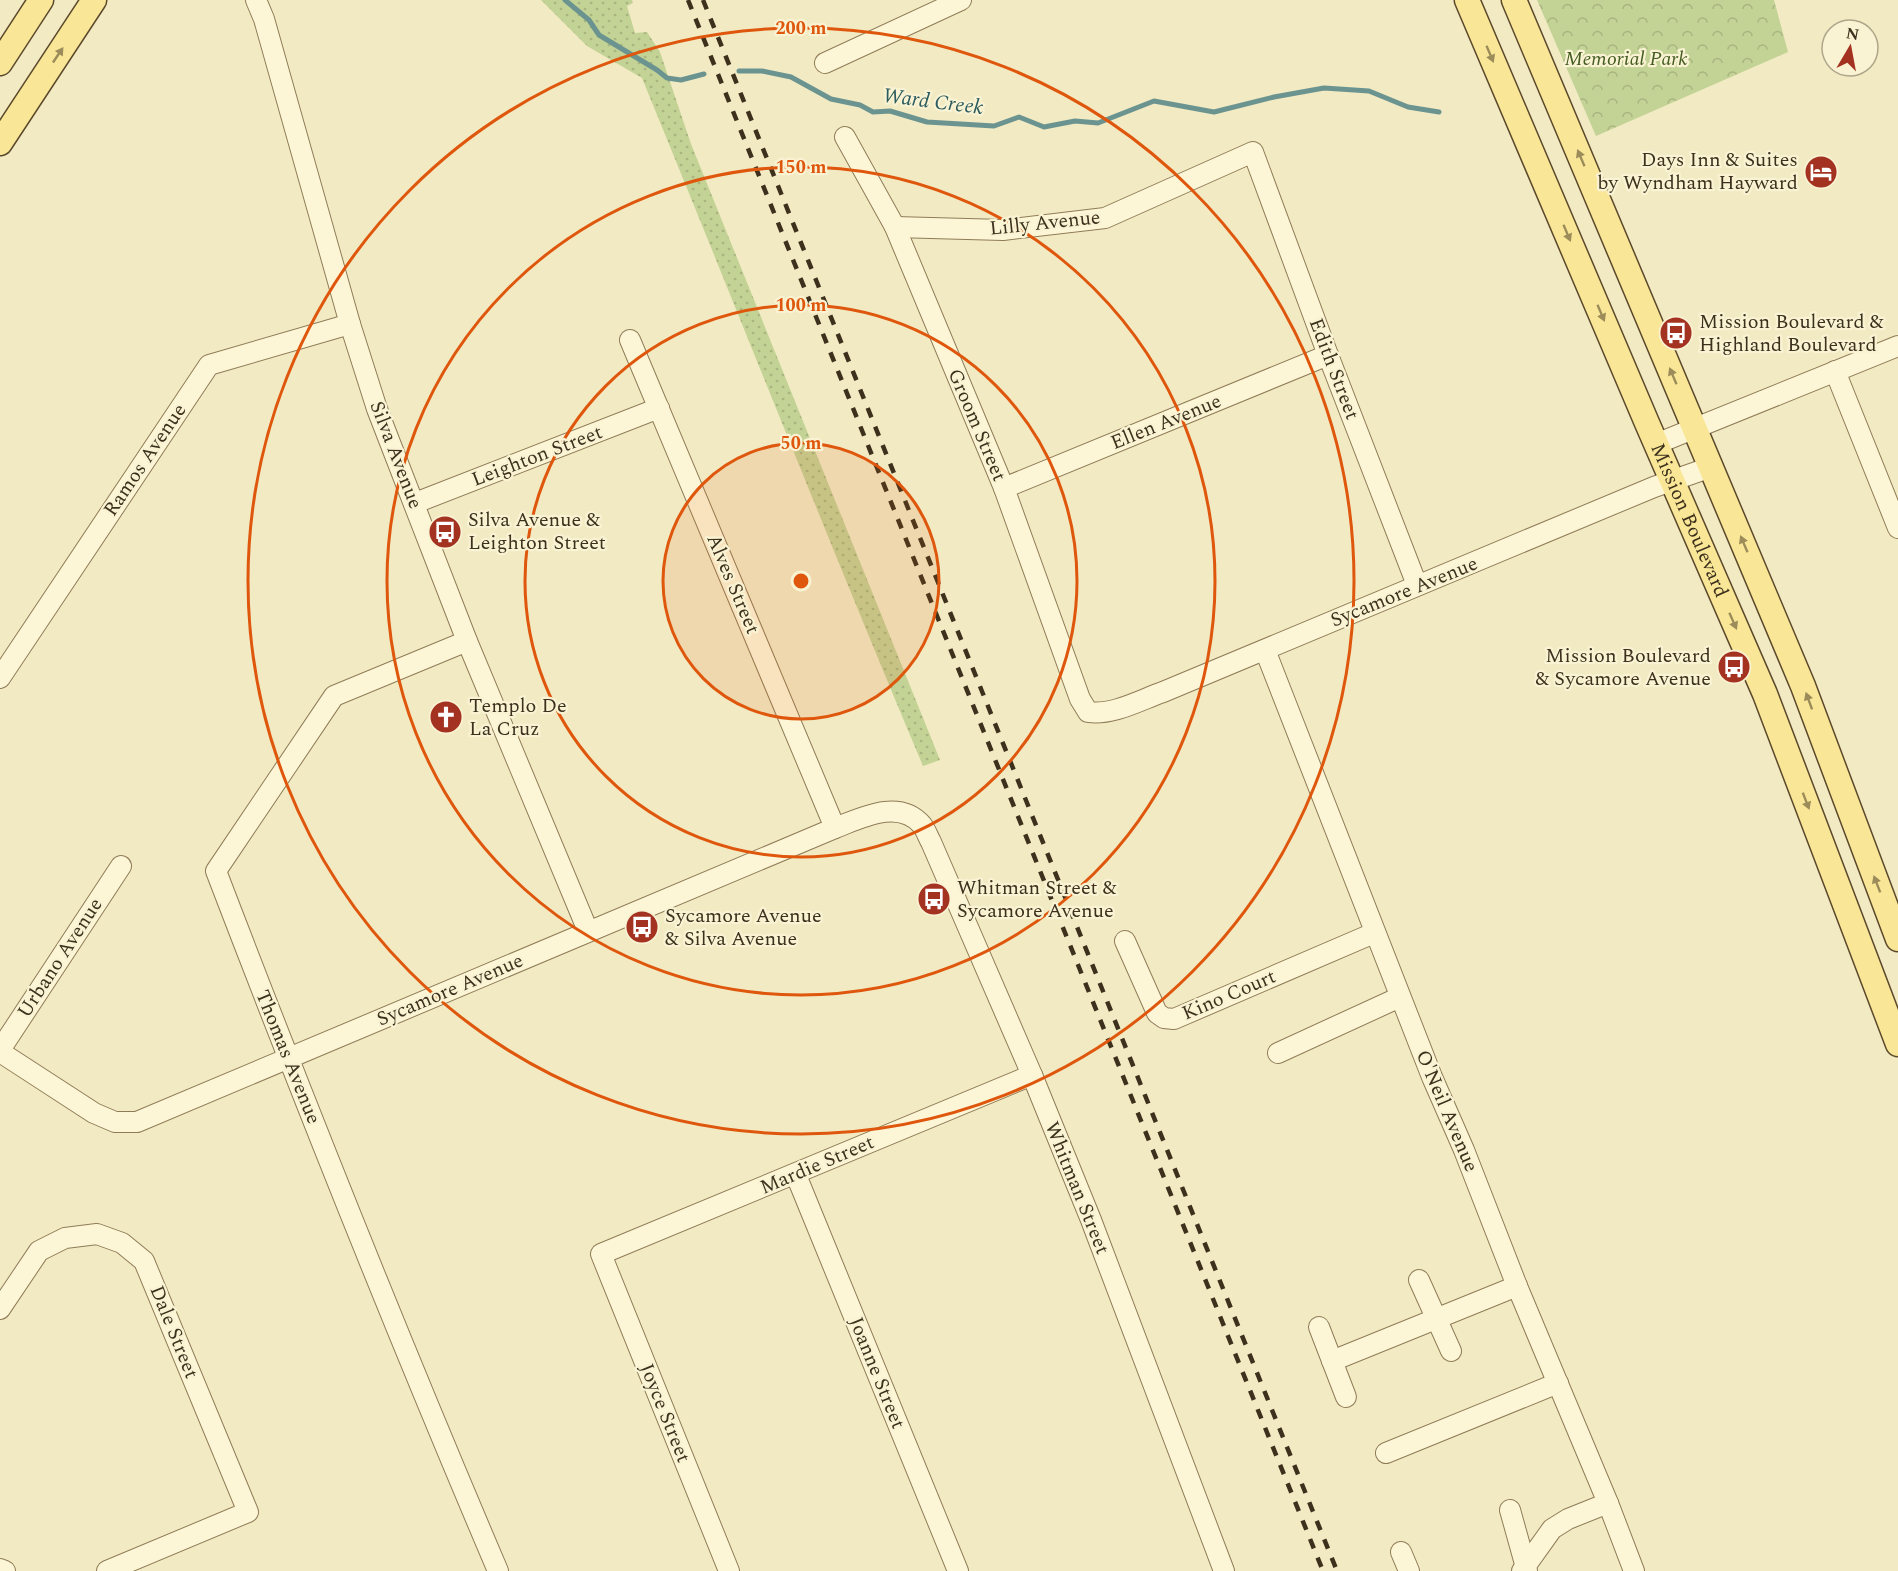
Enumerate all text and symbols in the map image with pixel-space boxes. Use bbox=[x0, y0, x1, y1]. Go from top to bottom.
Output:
text: 200 m bbox=[775, 15, 827, 42]
north arrow bbox=[1820, 18, 1880, 78]
text: N bbox=[1844, 21, 1861, 47]
park label: Memorial Park bbox=[1564, 44, 1688, 74]
one-way arrow bbox=[1486, 45, 1495, 62]
one-way arrow bbox=[52, 47, 64, 63]
water label: Ward Creek bbox=[881, 80, 985, 124]
place label: Days Inn & Suites by Wyndham Hayward bbox=[1597, 145, 1798, 198]
one-way arrow bbox=[1576, 148, 1586, 166]
text: 150 m bbox=[775, 154, 827, 181]
hotel icon: Days Inn & Suites by Wyndham Hayward bbox=[1803, 154, 1839, 190]
street label: Lilly Avenue bbox=[988, 202, 1102, 244]
one-way arrow bbox=[1563, 224, 1572, 242]
text: 100 m bbox=[775, 292, 827, 319]
one-way arrow bbox=[1596, 304, 1606, 322]
place label: Mission Boulevard & Highland Boulevard bbox=[1699, 307, 1884, 360]
street label: Edith Street bbox=[1301, 314, 1367, 424]
bus stop icon: Mission Boulevard & Highland Boulevard bbox=[1658, 315, 1694, 351]
street label: Groom Street bbox=[940, 364, 1014, 486]
one-way arrow bbox=[1668, 367, 1677, 385]
street label: Ellen Avenue bbox=[1106, 386, 1226, 458]
street label: Ramos Avenue bbox=[96, 397, 194, 523]
street label: Silva Avenue bbox=[362, 397, 430, 513]
street label: Leighton Street bbox=[467, 417, 607, 495]
text: 50 m bbox=[781, 430, 821, 457]
street label: Mission Boulevard bbox=[1643, 438, 1736, 602]
place label: Silva Avenue & Leighton Street bbox=[468, 505, 606, 558]
bus stop icon: Silva Avenue & Leighton Street bbox=[427, 514, 463, 550]
street label: Alves Street bbox=[698, 529, 768, 639]
one-way arrow bbox=[1739, 535, 1748, 553]
street label: Sycamore Avenue bbox=[1326, 549, 1482, 635]
centre of rings bbox=[791, 571, 811, 591]
one-way arrow bbox=[1728, 612, 1738, 630]
place label: Mission Boulevard & Sycamore Avenue bbox=[1535, 641, 1711, 694]
bus stop icon: Mission Boulevard & Sycamore Avenue bbox=[1716, 649, 1752, 685]
place label: Templo De La Cruz bbox=[469, 691, 567, 744]
one-way arrow bbox=[1804, 692, 1813, 710]
church icon: Templo De La Cruz bbox=[428, 699, 464, 735]
one-way arrow bbox=[1801, 793, 1811, 811]
place label: Whitman Street & Sycamore Avenue bbox=[957, 873, 1117, 926]
one-way arrow bbox=[1872, 875, 1882, 893]
bus stop icon: Whitman Street & Sycamore Avenue bbox=[916, 881, 952, 917]
street label: Urbano Avenue bbox=[10, 892, 110, 1024]
place label: Sycamore Avenue & Silva Avenue bbox=[665, 901, 822, 954]
bus stop icon: Sycamore Avenue & Silva Avenue bbox=[624, 909, 660, 945]
street label: Sycamore Avenue bbox=[372, 946, 528, 1034]
street label: Kino Court bbox=[1177, 962, 1281, 1028]
street label: Thomas Avenue bbox=[247, 985, 329, 1129]
street label: O'Neil Avenue bbox=[1408, 1045, 1486, 1177]
street label: Whitman Street bbox=[1037, 1117, 1117, 1259]
street label: Mardie Street bbox=[755, 1127, 879, 1203]
street label: Dale Street bbox=[142, 1281, 206, 1383]
street label: Joanne Street bbox=[841, 1312, 913, 1434]
street label: Joyce Street bbox=[632, 1359, 698, 1467]

